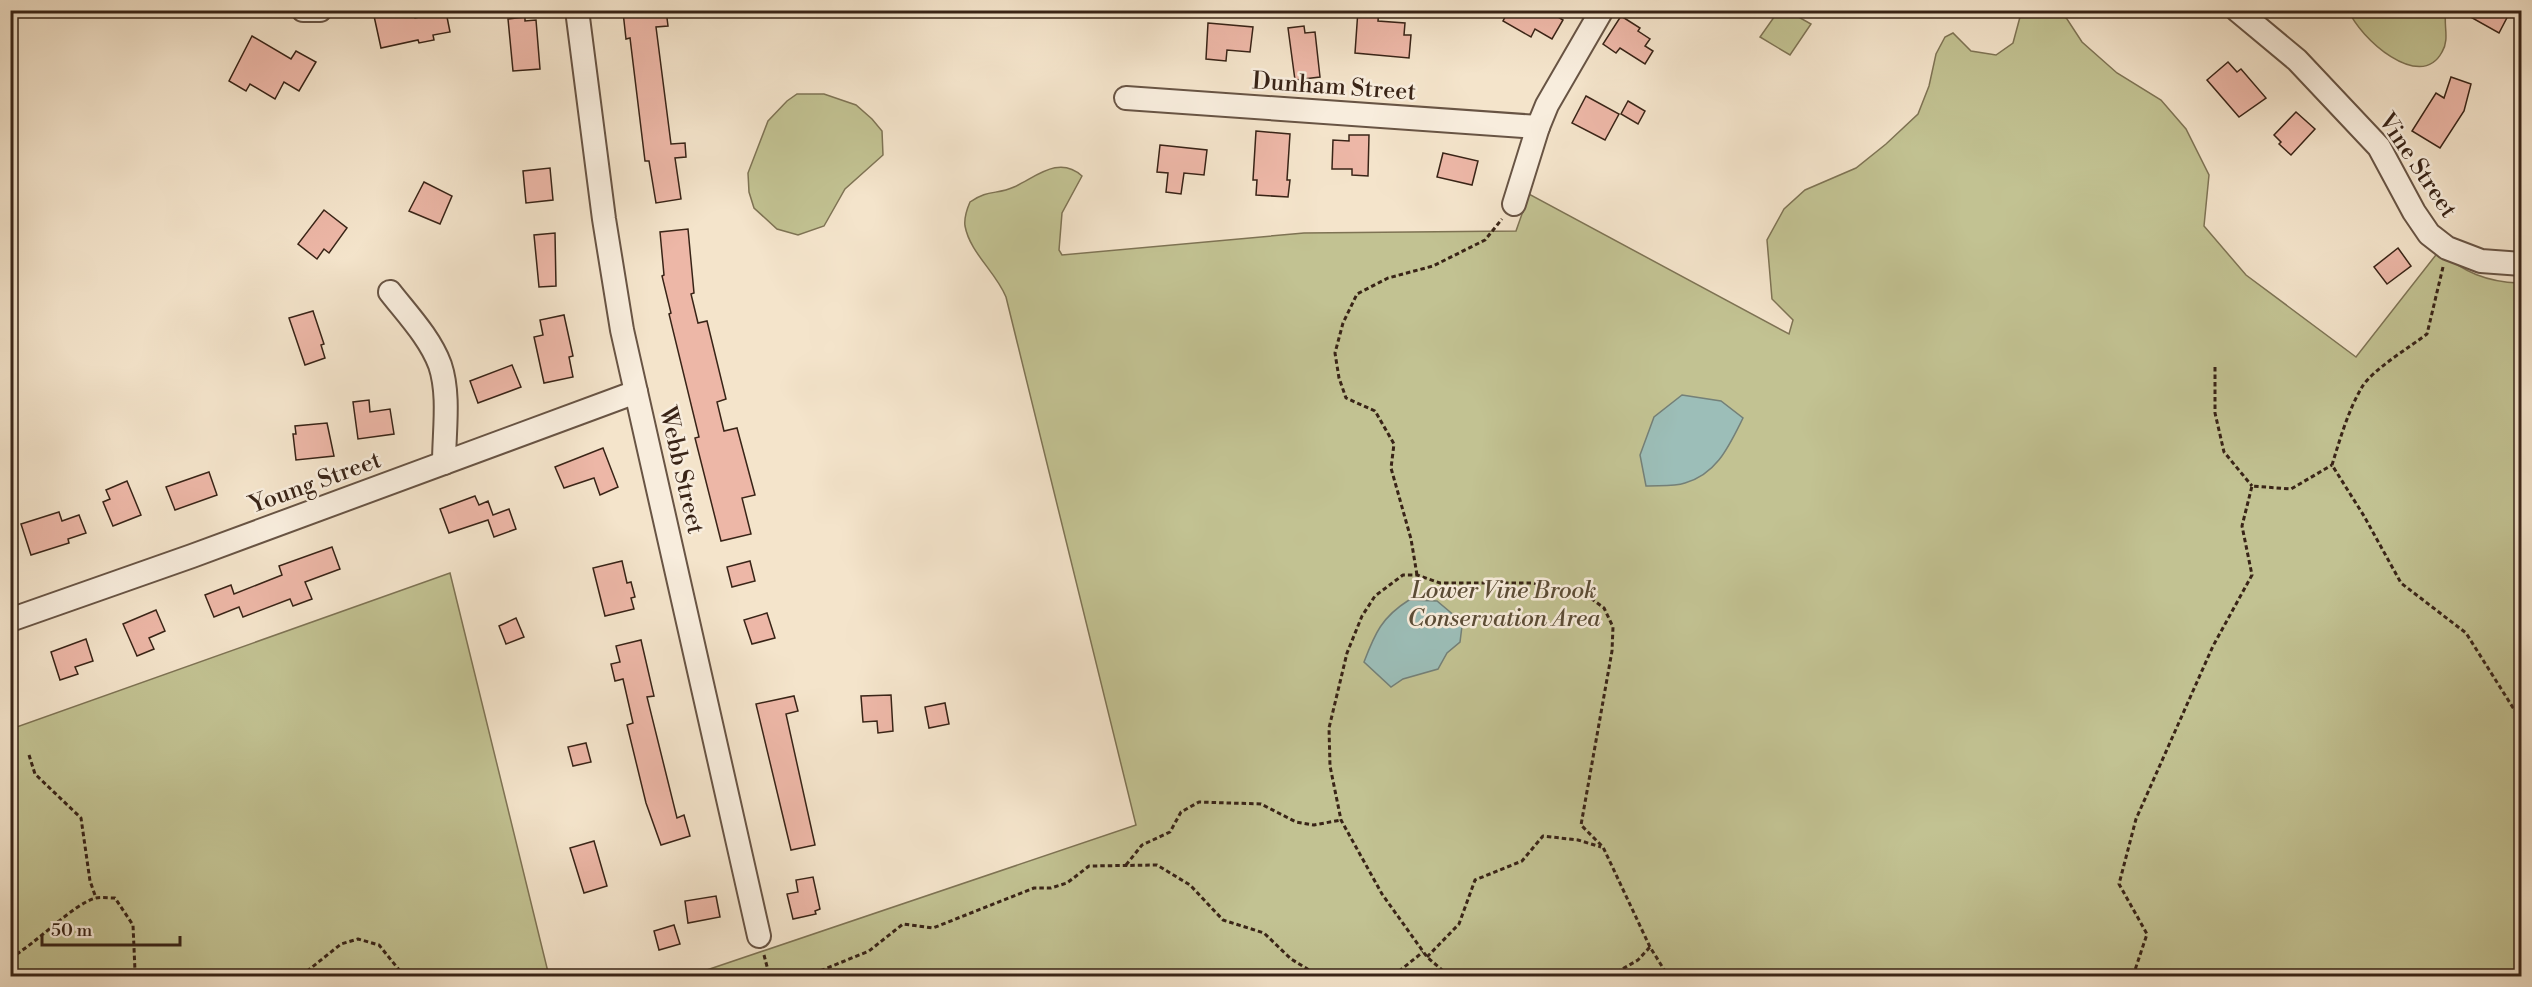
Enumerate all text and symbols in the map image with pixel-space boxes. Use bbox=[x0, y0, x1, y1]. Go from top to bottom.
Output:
street label: Dunham Street bbox=[1251, 66, 1417, 108]
street label: Vine Street bbox=[2371, 106, 2464, 224]
street label: Webb Street bbox=[652, 403, 710, 537]
street label: Young Street bbox=[244, 445, 386, 521]
park label: Lower Vine Brook Conservation Area bbox=[1408, 576, 1601, 634]
scale bar bbox=[42, 909, 180, 947]
text: 50 m bbox=[51, 919, 93, 942]

